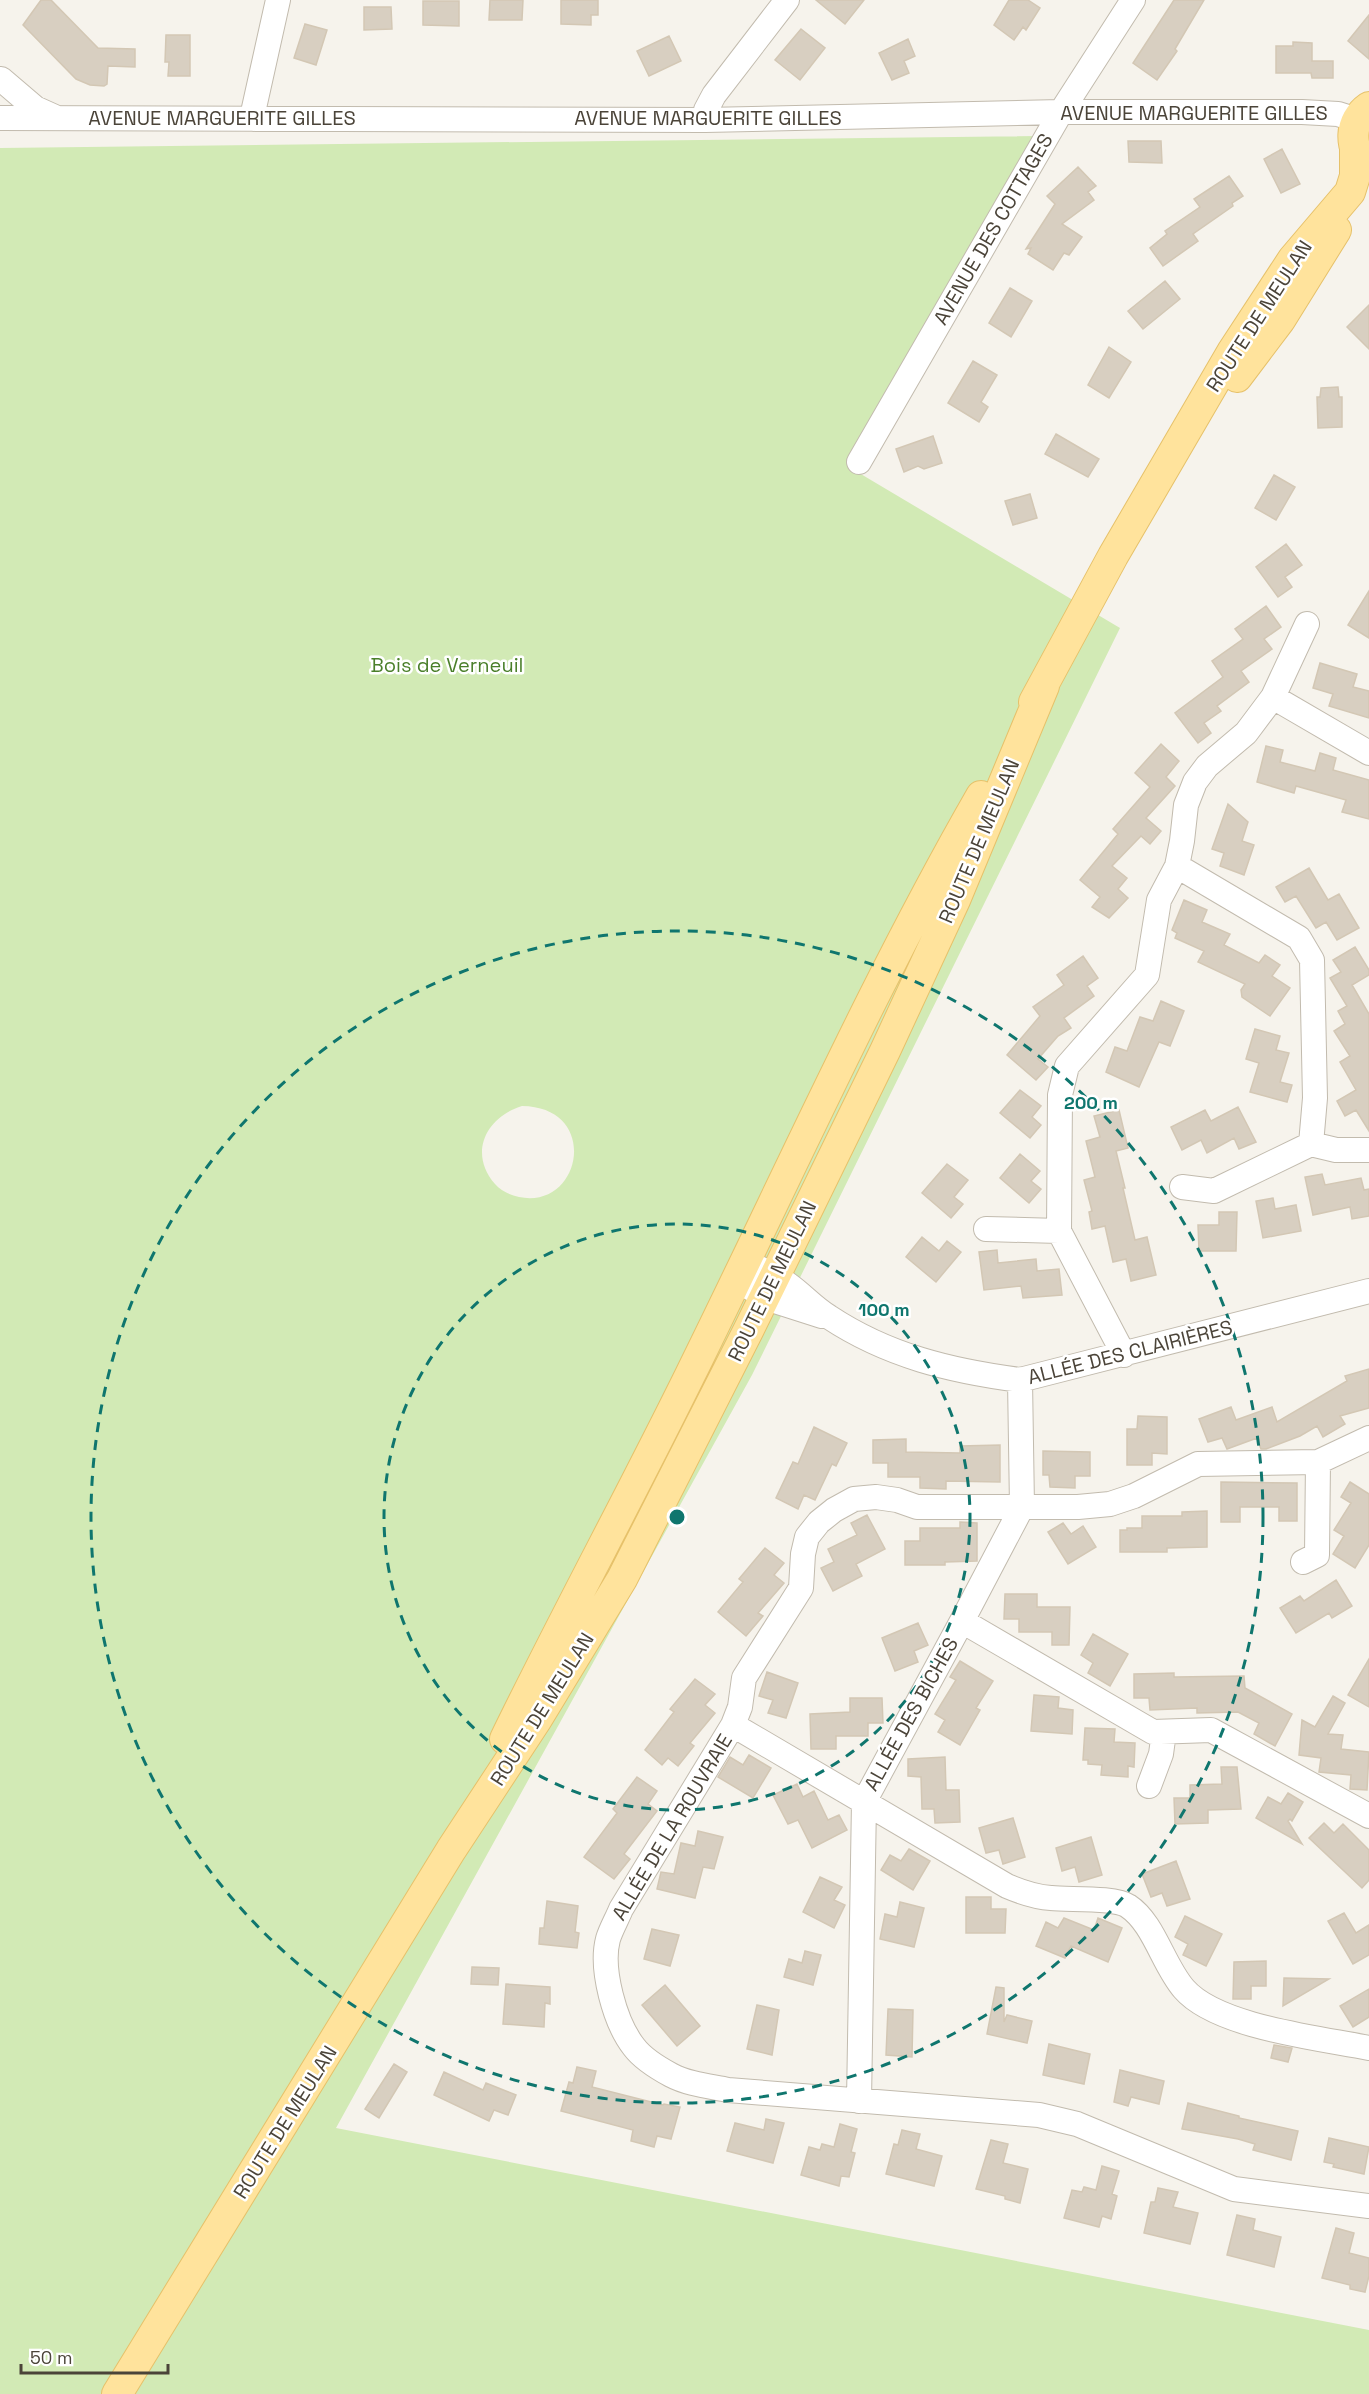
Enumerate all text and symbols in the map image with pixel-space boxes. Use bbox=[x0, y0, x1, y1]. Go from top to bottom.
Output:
street label: AVENUE MARGUERITE GILLES bbox=[1060, 100, 1328, 126]
street label: AVENUE MARGUERITE GILLES bbox=[88, 105, 356, 131]
street label: AVENUE MARGUERITE GILLES bbox=[574, 105, 842, 131]
street label: AVENUE DES COTTAGES bbox=[928, 129, 1058, 329]
street label: ROUTE DE MEULAN bbox=[1200, 235, 1318, 397]
park label: Bois de Verneuil bbox=[371, 652, 523, 678]
street label: ROUTE DE MEULAN bbox=[933, 755, 1025, 927]
text: 200 m bbox=[1064, 1091, 1118, 1114]
street label: ROUTE DE MEULAN bbox=[722, 1196, 822, 1366]
text: 100 m bbox=[858, 1298, 910, 1321]
street label: ALLÉE DES CLAIRIÈRES bbox=[1025, 1314, 1235, 1390]
centre of rings bbox=[667, 1507, 687, 1527]
street label: ROUTE DE MEULAN bbox=[484, 1628, 600, 1790]
street label: ALLÉE DES BICHES bbox=[858, 1633, 964, 1795]
street label: ALLÉE DE LA ROUVRAIE bbox=[606, 1729, 738, 1925]
street label: ROUTE DE MEULAN bbox=[227, 2041, 343, 2203]
scale bar bbox=[21, 2337, 168, 2375]
text: 50 m bbox=[30, 2346, 72, 2369]

